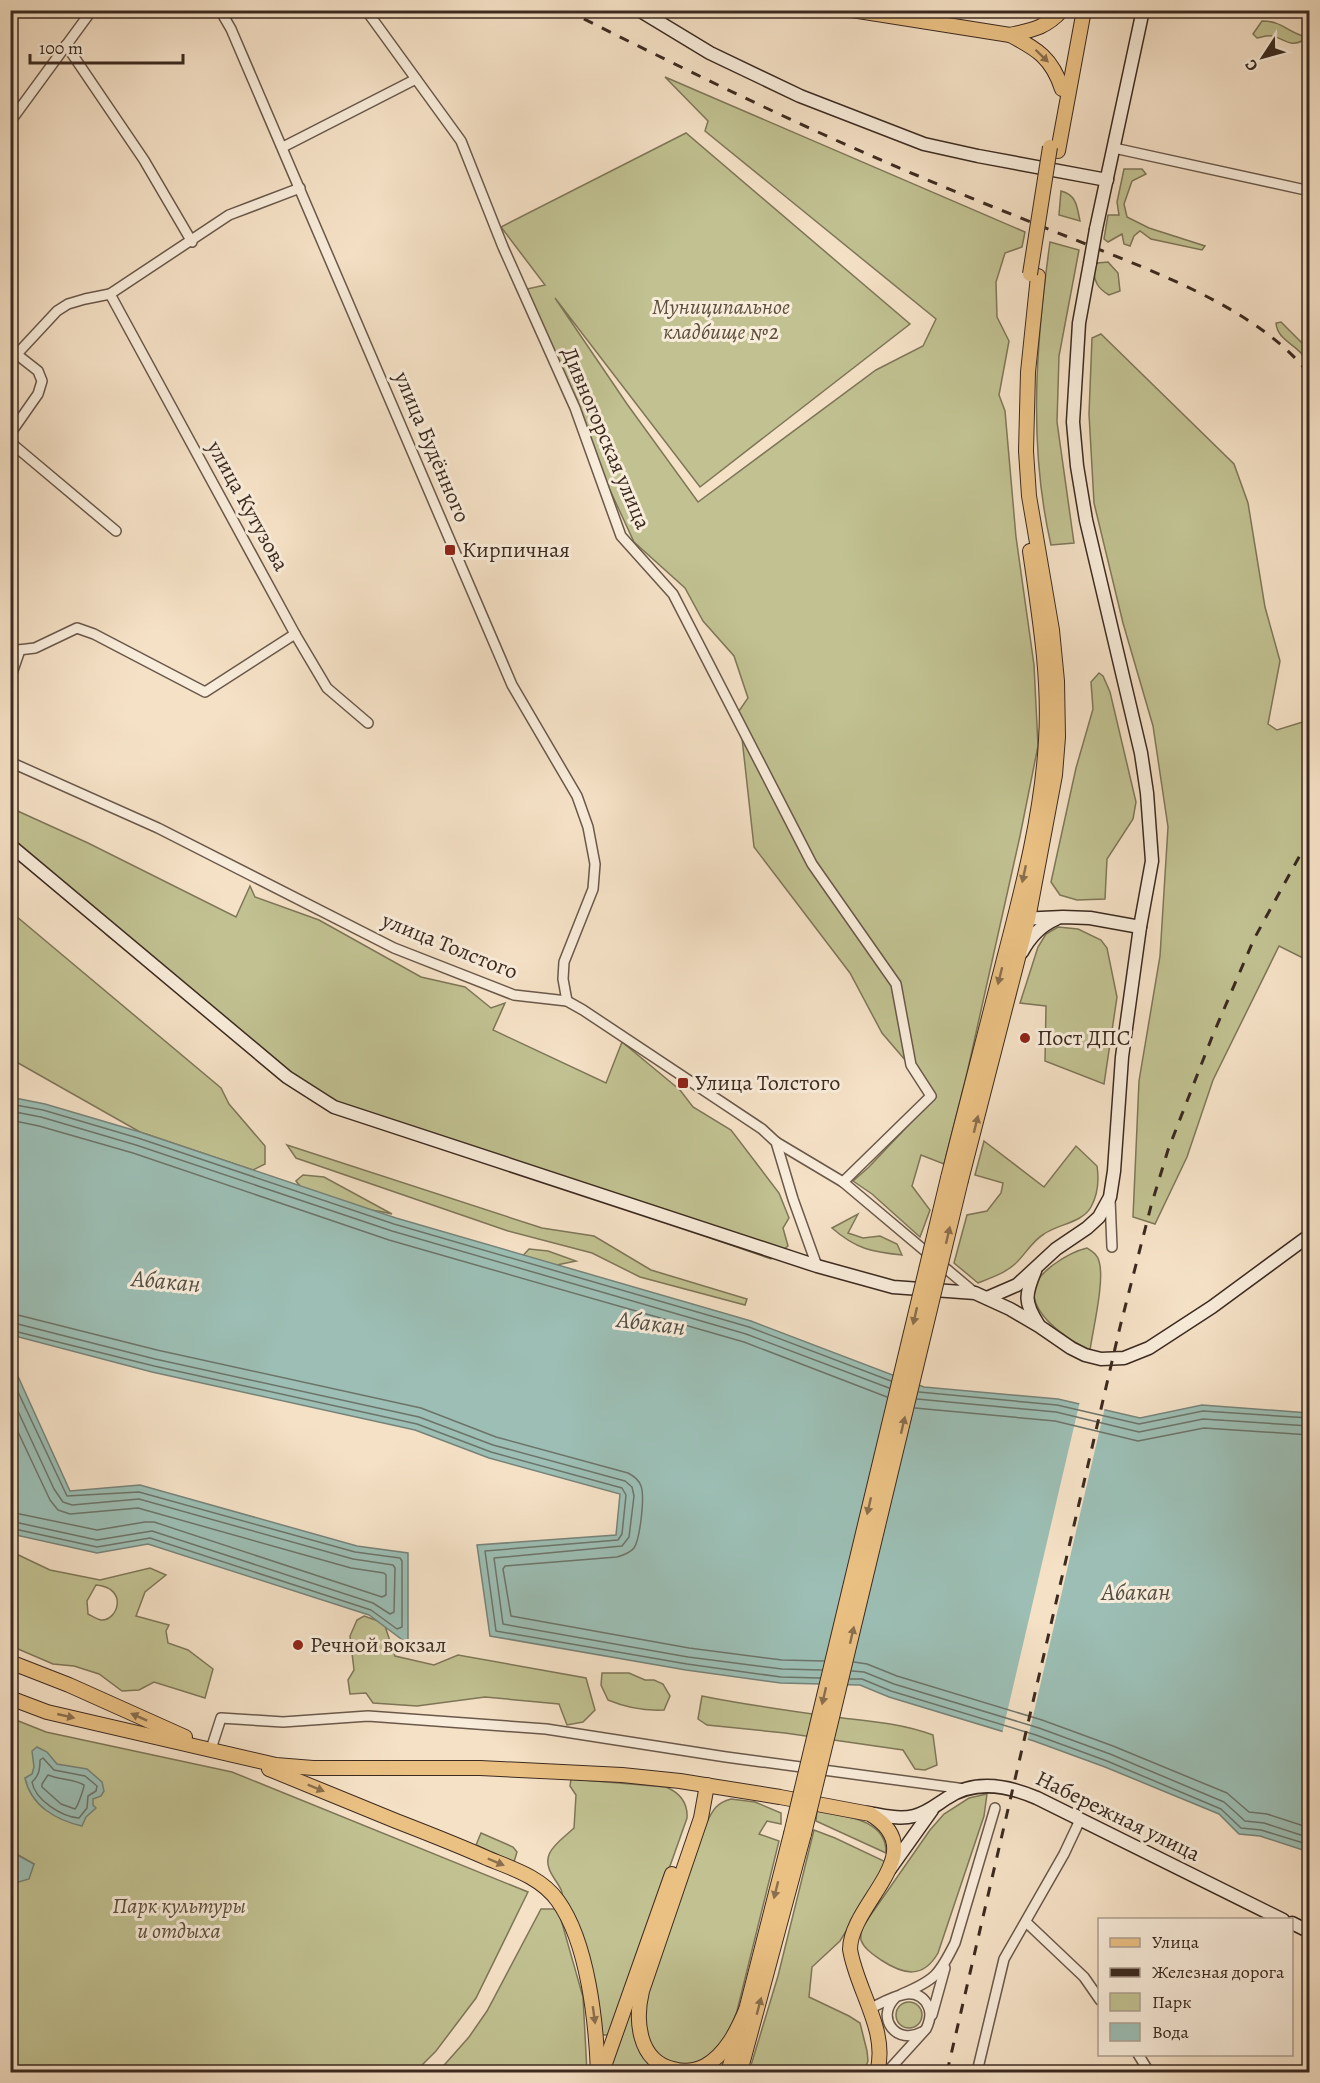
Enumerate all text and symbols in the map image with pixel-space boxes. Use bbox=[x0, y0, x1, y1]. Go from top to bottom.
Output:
scale bar bbox=[30, 27, 183, 65]
north arrow bbox=[1233, 27, 1293, 87]
text: 100 m bbox=[39, 36, 83, 60]
one-way arrow bbox=[1035, 49, 1050, 63]
text: С bbox=[1240, 55, 1263, 76]
park label: Муниципальное кладбище №2 bbox=[652, 292, 790, 347]
street label: Дивногорская улица bbox=[554, 342, 658, 534]
street label: улица Будённого bbox=[386, 366, 477, 527]
street label: улица Кутузова bbox=[199, 435, 297, 577]
place label: Кирпичная bbox=[462, 535, 570, 565]
marker: Кирпичная bbox=[443, 543, 457, 557]
one-way arrow bbox=[1019, 865, 1028, 884]
street label: улица Толстого bbox=[377, 905, 522, 987]
one-way arrow bbox=[994, 967, 1004, 985]
place label: Пост ДПС bbox=[1037, 1023, 1130, 1053]
marker: Пост ДПС bbox=[1018, 1031, 1032, 1045]
place label: Улица Толстого bbox=[695, 1068, 840, 1098]
marker: Улица Толстого bbox=[676, 1076, 690, 1090]
one-way arrow bbox=[972, 1115, 981, 1133]
one-way arrow bbox=[944, 1226, 954, 1244]
water label: Абакан bbox=[128, 1262, 202, 1300]
water label: Абакан bbox=[613, 1303, 687, 1343]
one-way arrow bbox=[909, 1307, 919, 1326]
one-way arrow bbox=[898, 1415, 908, 1434]
one-way arrow bbox=[864, 1497, 874, 1515]
water label: Абакан bbox=[1100, 1576, 1170, 1608]
one-way arrow bbox=[848, 1625, 858, 1644]
place label: Речной вокзал bbox=[310, 1630, 446, 1660]
marker: Речной вокзал bbox=[291, 1638, 305, 1652]
one-way arrow bbox=[818, 1687, 828, 1705]
one-way arrow bbox=[130, 1711, 148, 1721]
one-way arrow bbox=[57, 1712, 76, 1721]
street label: Набережная улица bbox=[1031, 1763, 1206, 1869]
one-way arrow bbox=[307, 1783, 325, 1793]
one-way arrow bbox=[488, 1857, 505, 1866]
one-way arrow bbox=[771, 1881, 781, 1899]
park label: Парк культуры и отдыха bbox=[112, 1891, 246, 1946]
legend bbox=[1098, 1918, 1293, 2056]
text: Улица bbox=[1152, 1930, 1200, 1954]
text: Железная дорога bbox=[1152, 1960, 1285, 1984]
text: Парк bbox=[1152, 1990, 1192, 2014]
one-way arrow bbox=[755, 1997, 764, 2015]
one-way arrow bbox=[589, 2006, 598, 2025]
text: Вода bbox=[1152, 2020, 1190, 2044]

